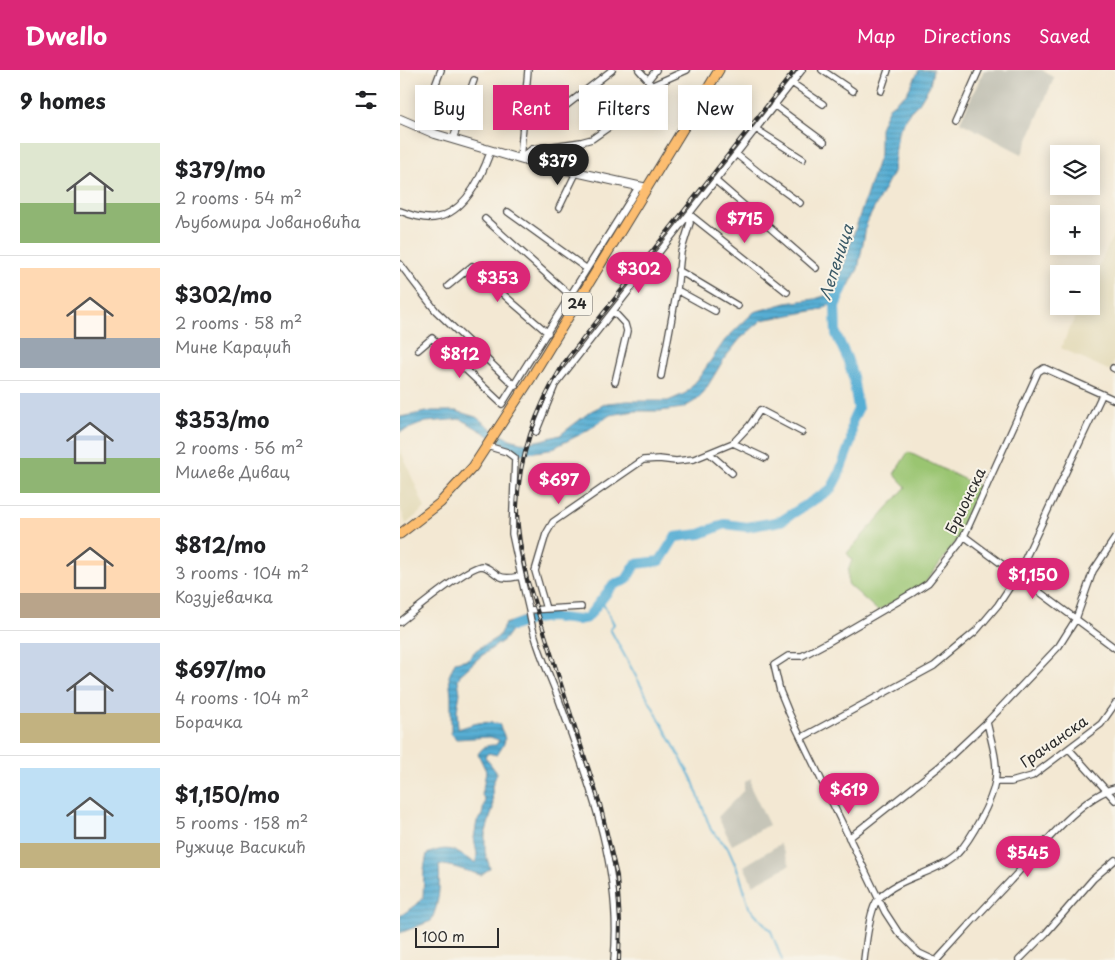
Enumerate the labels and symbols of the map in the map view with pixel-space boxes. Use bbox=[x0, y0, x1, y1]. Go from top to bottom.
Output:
pin: $379 bbox=[528, 144, 588, 186]
pin: $715 bbox=[715, 202, 775, 244]
water label: Лепеница bbox=[812, 220, 859, 302]
pin: $302 bbox=[609, 252, 669, 294]
pin: $353 bbox=[468, 260, 528, 303]
road number: 24 bbox=[562, 292, 592, 315]
pin: $812 bbox=[430, 336, 490, 379]
pin: $697 bbox=[529, 462, 589, 505]
street label: Брионска bbox=[939, 463, 991, 537]
pin: $1,150 bbox=[992, 558, 1074, 600]
street label: Грачанска bbox=[1015, 709, 1092, 773]
pin: $619 bbox=[819, 772, 879, 815]
pin: $545 bbox=[998, 836, 1058, 878]
scale bar bbox=[415, 925, 499, 948]

